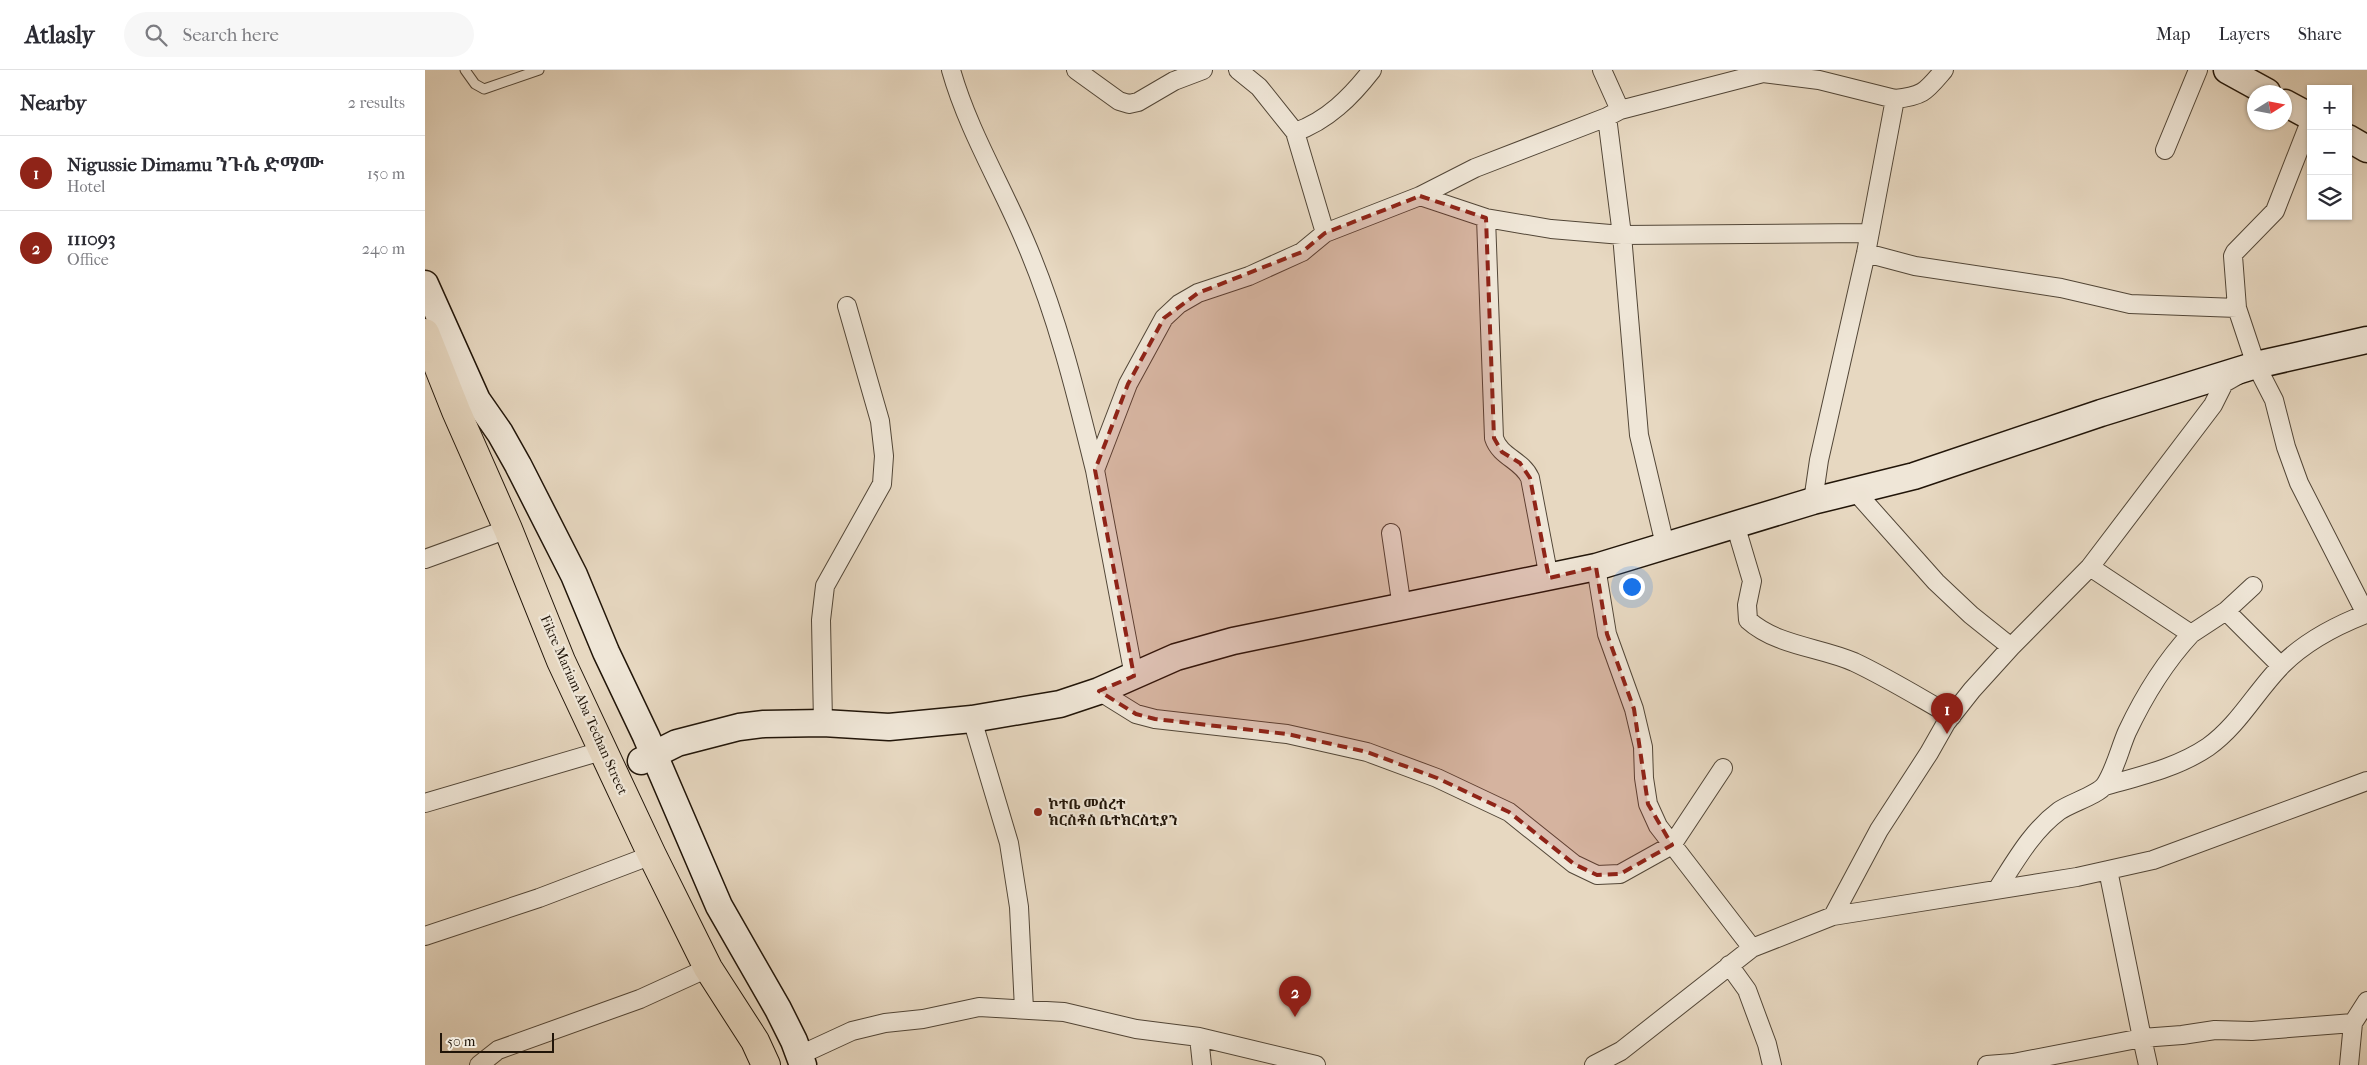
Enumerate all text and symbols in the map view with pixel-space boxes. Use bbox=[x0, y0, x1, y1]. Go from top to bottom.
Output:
search box bbox=[124, 12, 474, 57]
text: Atlasly bbox=[25, 21, 94, 49]
icon: search bbox=[142, 21, 170, 49]
text: Search here bbox=[182, 24, 279, 46]
text: Map bbox=[2156, 24, 2190, 45]
text: Layers bbox=[2218, 24, 2270, 45]
text: Share bbox=[2298, 24, 2342, 45]
north arrow bbox=[2247, 85, 2292, 130]
map controls bbox=[2307, 85, 2352, 220]
button: + bbox=[2307, 85, 2352, 130]
text: Nearby bbox=[20, 91, 86, 115]
text: 2 results bbox=[348, 93, 405, 112]
button: − bbox=[2307, 130, 2352, 175]
text: Nigussie Dimamu ንጉሴ ድማሙ bbox=[67, 154, 324, 176]
text: 1 bbox=[33, 164, 39, 183]
text: 150 m bbox=[367, 164, 405, 183]
button: layers bbox=[2307, 175, 2352, 220]
text: Hotel bbox=[67, 177, 105, 196]
text: 111093 bbox=[67, 228, 115, 250]
text: 2 bbox=[32, 239, 40, 258]
text: 240 m bbox=[362, 239, 405, 258]
text: Office bbox=[67, 250, 109, 269]
your location bbox=[1619, 574, 1645, 600]
street label: Fikre Mariam Aba Techan Street bbox=[537, 613, 631, 797]
pin: 1 bbox=[1931, 693, 1963, 734]
place label: ኮተቤ መሰረተ ክርስቶስ ቤተክርስቲያን bbox=[1048, 796, 1178, 829]
marker: ኮተቤ መሰረተ ክርስቶስ ቤተክርስቲያን bbox=[1032, 806, 1044, 818]
pin: 2 bbox=[1279, 976, 1311, 1017]
scale bar bbox=[440, 1030, 554, 1053]
text: 50 m bbox=[447, 1033, 475, 1050]

